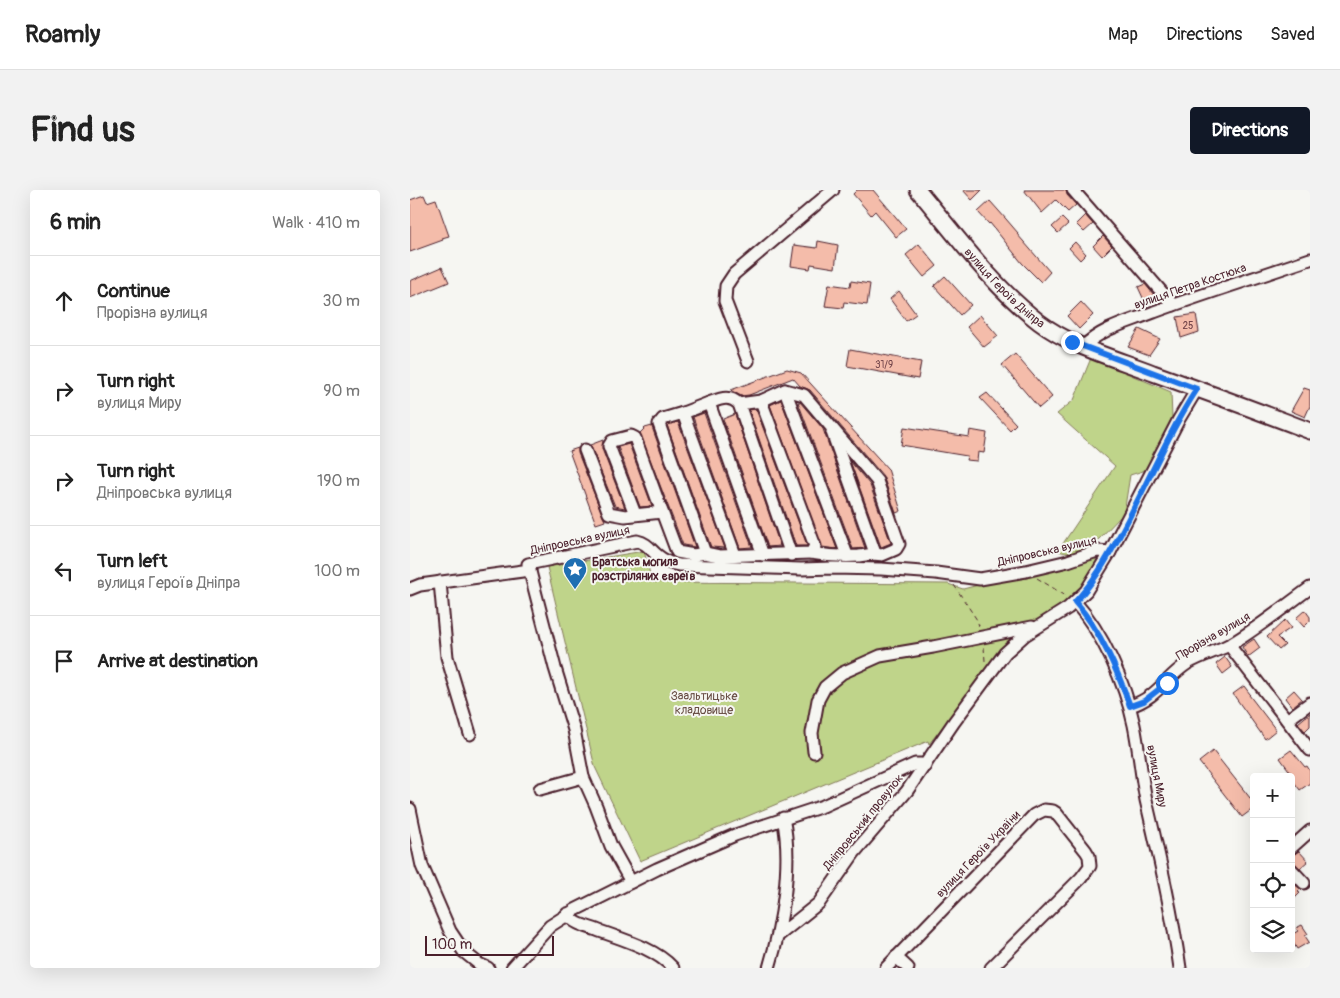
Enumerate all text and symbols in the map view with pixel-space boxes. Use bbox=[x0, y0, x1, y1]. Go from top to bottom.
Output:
text: Roamly bbox=[25, 20, 100, 49]
text: Map bbox=[1108, 23, 1138, 46]
text: Directions bbox=[1166, 23, 1242, 46]
text: Saved bbox=[1270, 23, 1315, 46]
button: Directions bbox=[1190, 107, 1310, 154]
text: Find us bbox=[30, 108, 135, 152]
text: 6 min bbox=[50, 209, 101, 236]
text: Walk · 410 m bbox=[272, 213, 360, 233]
street label: вулиця Героїв Дніпра bbox=[961, 245, 1048, 332]
street label: вулиця Петра Костюка bbox=[1132, 260, 1249, 313]
text: Continue bbox=[97, 279, 170, 303]
icon: ahead bbox=[50, 287, 78, 315]
text: 30 m bbox=[322, 291, 360, 311]
text: Прорізна вулиця bbox=[97, 303, 208, 323]
house number: 25 bbox=[1182, 320, 1194, 332]
route end bbox=[1061, 331, 1084, 354]
house number: 31/9 bbox=[875, 359, 893, 371]
text: Turn right bbox=[97, 369, 175, 393]
icon: right bbox=[50, 377, 78, 405]
text: 90 m bbox=[323, 381, 360, 401]
text: вулиця Миру bbox=[97, 393, 181, 413]
text: Turn right bbox=[97, 459, 175, 483]
icon: right bbox=[50, 467, 78, 495]
text: 190 m bbox=[317, 471, 360, 491]
text: Дніпровська вулиця bbox=[97, 483, 232, 503]
street label: Дніпровська вулиця bbox=[528, 523, 632, 559]
street label: Дніпровська вулиця bbox=[995, 533, 1098, 570]
text: Turn left bbox=[97, 549, 167, 573]
place label: Братська могила розстріляних євреїв bbox=[592, 555, 695, 584]
place icon: Братська могила розстріляних євреїв bbox=[562, 556, 588, 590]
icon: left bbox=[50, 557, 78, 585]
text: 100 m bbox=[314, 561, 360, 581]
text: вулиця Героїв Дніпра bbox=[97, 573, 240, 593]
street label: Прорізна вулиця bbox=[1174, 609, 1253, 664]
icon: arrive bbox=[50, 647, 78, 675]
text: Arrive at destination bbox=[97, 649, 258, 673]
route start bbox=[1156, 672, 1179, 695]
park label: Заальтицьке кладовище bbox=[671, 689, 737, 718]
street label: вулиця Миру bbox=[1143, 744, 1170, 809]
street label: Дніпровський провулок bbox=[819, 771, 907, 874]
map controls bbox=[1250, 773, 1295, 953]
button: + bbox=[1250, 773, 1295, 818]
street label: вулиця Героїв України bbox=[933, 807, 1024, 901]
button: − bbox=[1250, 818, 1295, 863]
button: locate bbox=[1250, 863, 1295, 908]
button: layers bbox=[1250, 908, 1295, 953]
scale bar bbox=[425, 933, 554, 956]
text: 100 m bbox=[432, 936, 472, 953]

